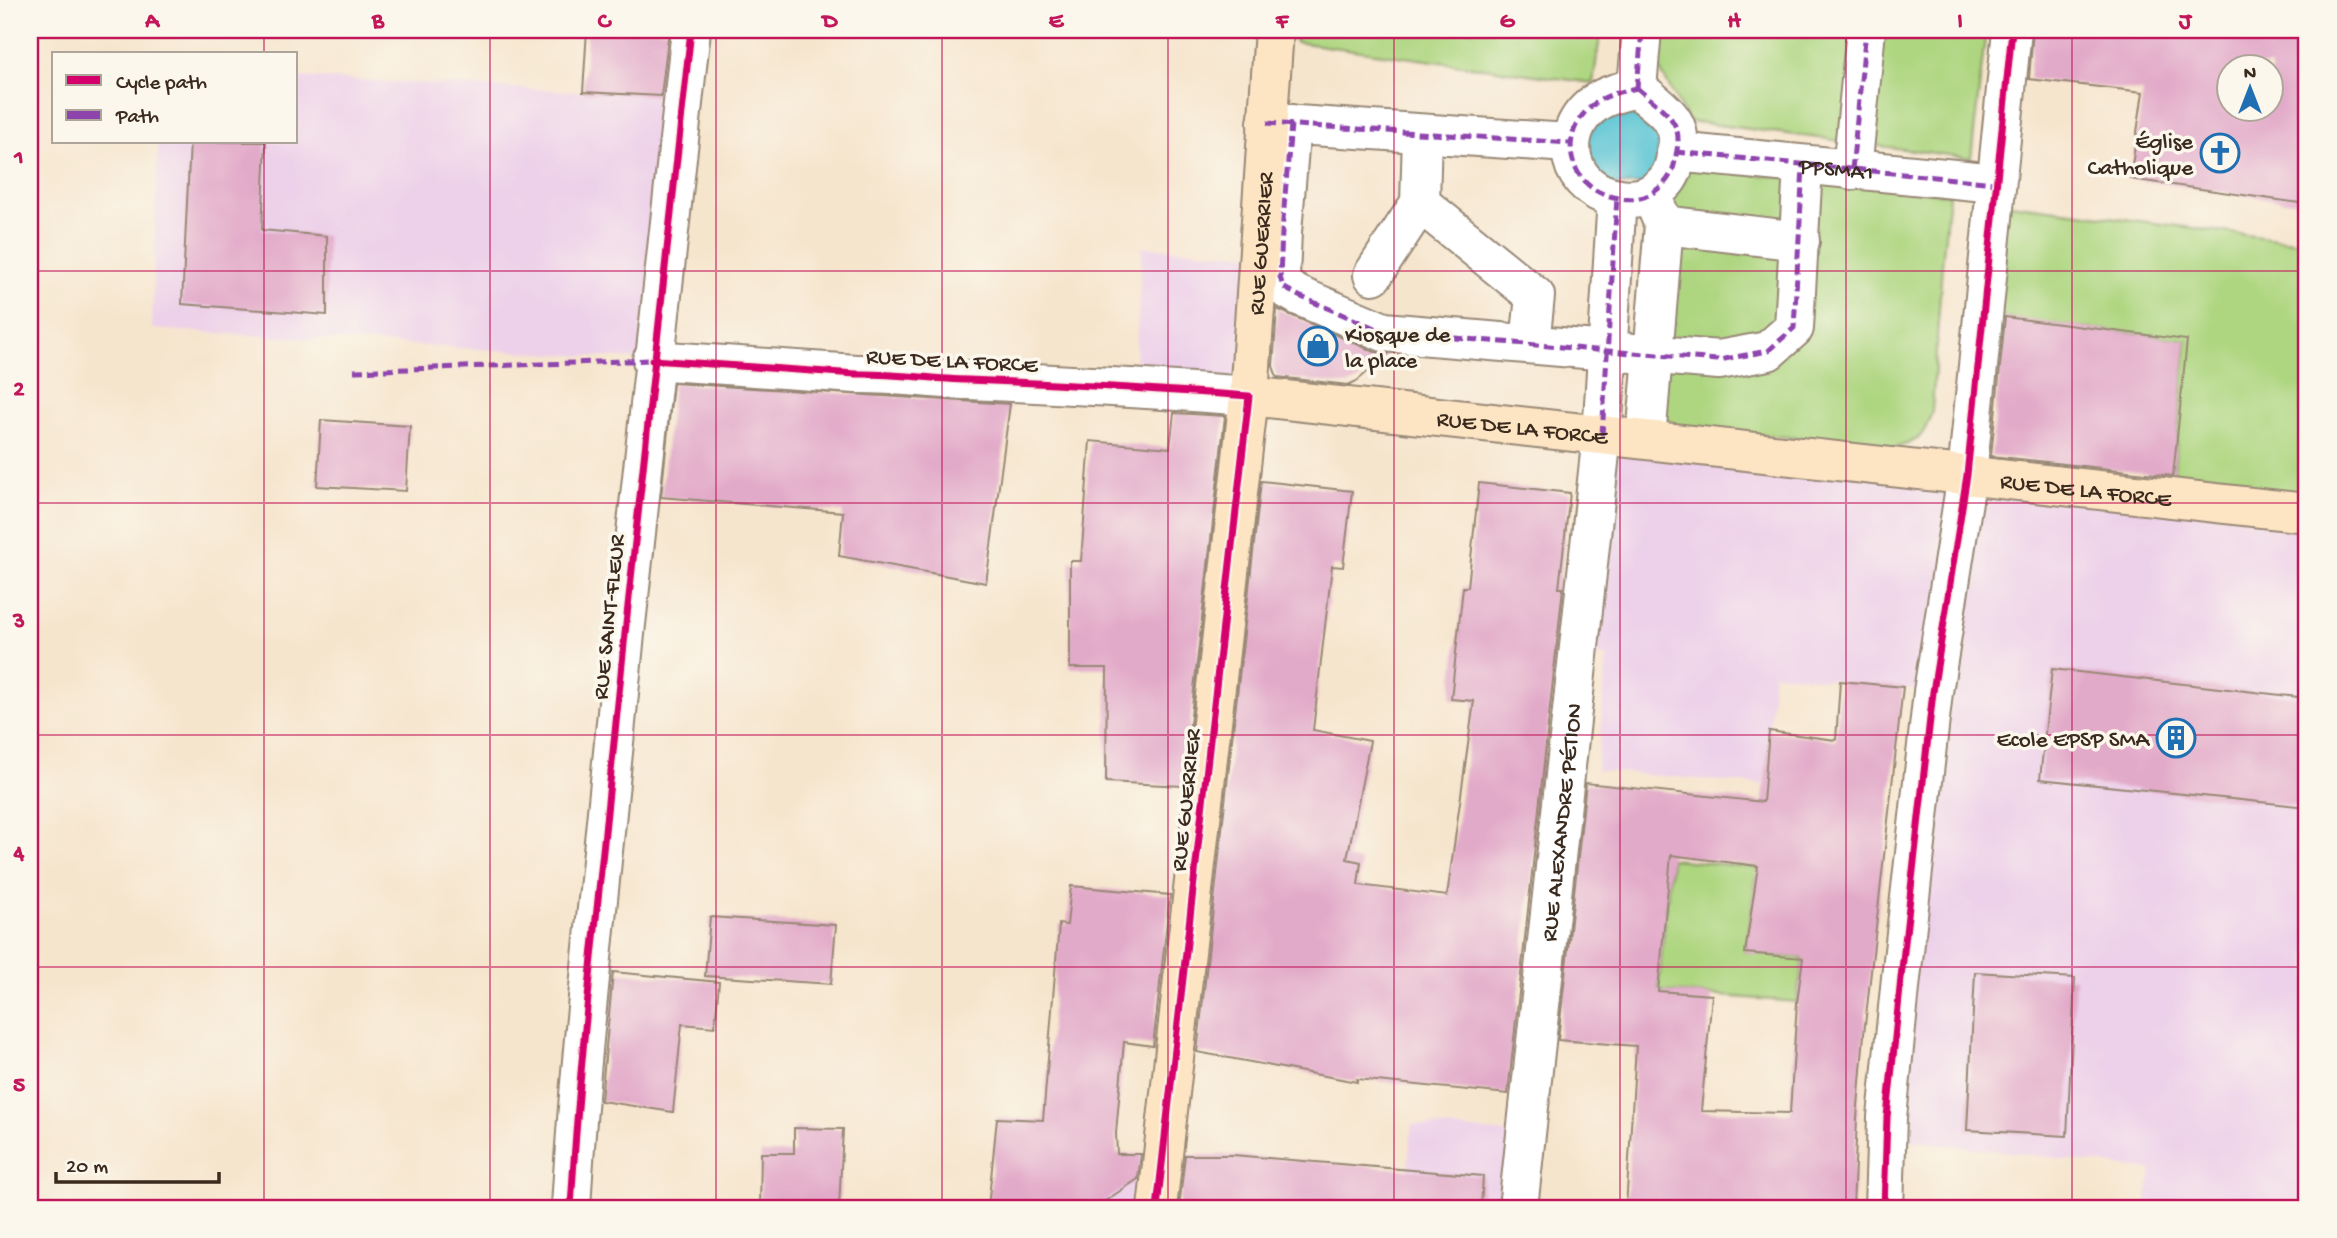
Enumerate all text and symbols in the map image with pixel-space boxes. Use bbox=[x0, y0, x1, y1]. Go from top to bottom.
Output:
text: A bbox=[144, 9, 160, 36]
text: B bbox=[371, 9, 385, 36]
text: C bbox=[598, 9, 613, 36]
text: D bbox=[821, 9, 839, 36]
text: E bbox=[1049, 9, 1065, 36]
text: F bbox=[1275, 9, 1290, 36]
text: G bbox=[1500, 9, 1516, 36]
text: H bbox=[1727, 9, 1741, 36]
text: I bbox=[1957, 9, 1963, 36]
text: J bbox=[2178, 9, 2193, 36]
legend bbox=[52, 52, 298, 144]
north arrow bbox=[2214, 52, 2284, 122]
text: N bbox=[2244, 63, 2256, 86]
text: Cycle path bbox=[116, 72, 207, 97]
text: Path bbox=[115, 106, 159, 131]
place label: Église Catholique bbox=[2088, 130, 2194, 183]
church icon: Église Catholique bbox=[2199, 132, 2241, 174]
text: 1 bbox=[13, 145, 24, 172]
street label: PPSMA1 bbox=[1796, 154, 1875, 188]
street label: RUE GUERRIER bbox=[1245, 170, 1281, 316]
place label: Kiosque de la place bbox=[1345, 323, 1451, 376]
shop icon: Kiosque de la place bbox=[1297, 325, 1339, 367]
street label: RUE DE LA FORCE bbox=[865, 345, 1040, 381]
text: 2 bbox=[13, 377, 25, 404]
street label: RUE DE LA FORCE bbox=[1435, 407, 1611, 453]
street label: RUE DE LA FORCE bbox=[1999, 469, 2174, 515]
street label: RUE SAINT-FLEUR bbox=[588, 533, 633, 701]
text: 3 bbox=[12, 609, 25, 636]
street label: RUE ALEXANDRE PÉTION bbox=[1537, 702, 1590, 943]
building icon: Ecole EPSP SMA bbox=[2155, 717, 2197, 759]
street label: RUE GUERRIER bbox=[1167, 727, 1208, 873]
place label: Ecole EPSP SMA bbox=[1997, 728, 2150, 755]
text: 4 bbox=[13, 841, 25, 868]
text: 5 bbox=[13, 1073, 25, 1100]
scale bar bbox=[56, 1140, 219, 1184]
text: 20 m bbox=[66, 1156, 108, 1181]

